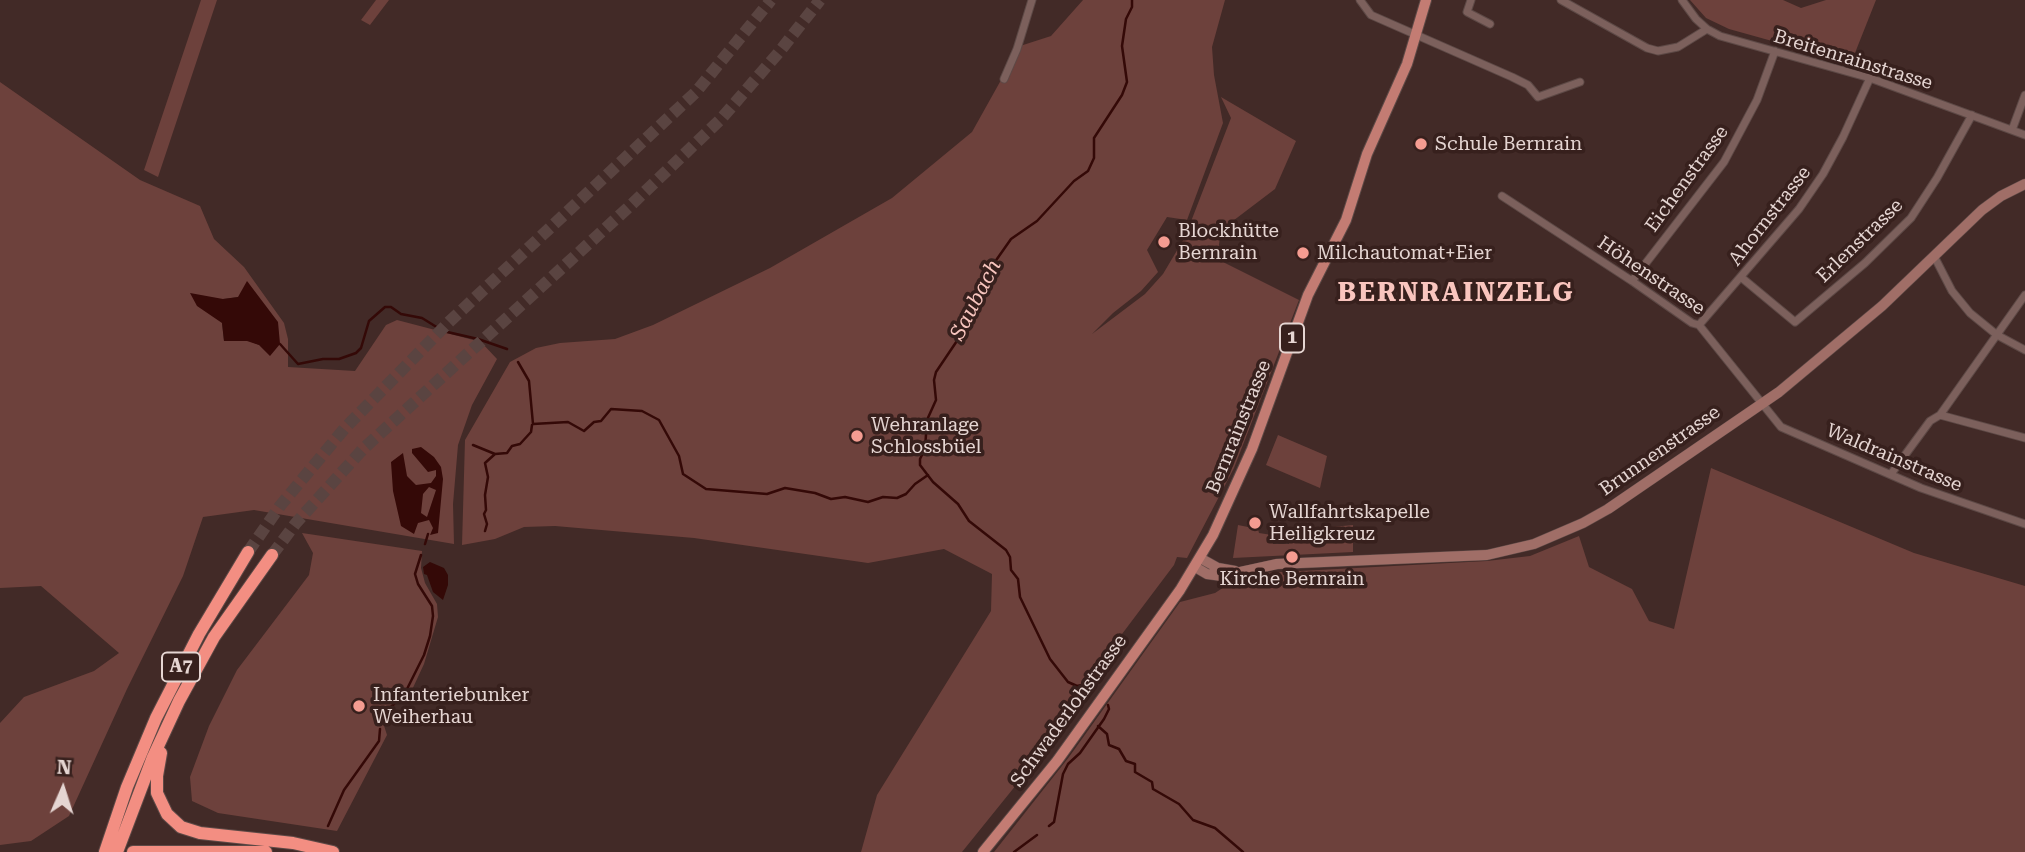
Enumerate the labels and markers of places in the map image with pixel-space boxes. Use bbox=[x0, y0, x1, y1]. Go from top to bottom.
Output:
place label: Schule Bernrain bbox=[1435, 133, 1582, 155]
marker: Schule Bernrain bbox=[1413, 136, 1429, 152]
place label: Blockhütte Bernrain bbox=[1178, 220, 1279, 264]
marker: Blockhütte Bernrain bbox=[1156, 234, 1172, 250]
place label: Milchautomat+Eier bbox=[1317, 242, 1492, 264]
marker: Milchautomat+Eier bbox=[1295, 245, 1311, 261]
place label: Wehranlage Schlossbüel bbox=[871, 414, 981, 458]
marker: Wehranlage Schlossbüel bbox=[849, 428, 865, 444]
place label: Wallfahrtskapelle Heiligkreuz bbox=[1269, 501, 1430, 545]
marker: Wallfahrtskapelle Heiligkreuz bbox=[1247, 515, 1263, 531]
marker: Kirche Bernrain bbox=[1284, 549, 1300, 565]
place label: Kirche Bernrain bbox=[1219, 568, 1365, 590]
place label: Infanteriebunker Weiherhau bbox=[373, 684, 529, 728]
marker: Infanteriebunker Weiherhau bbox=[351, 698, 367, 714]

